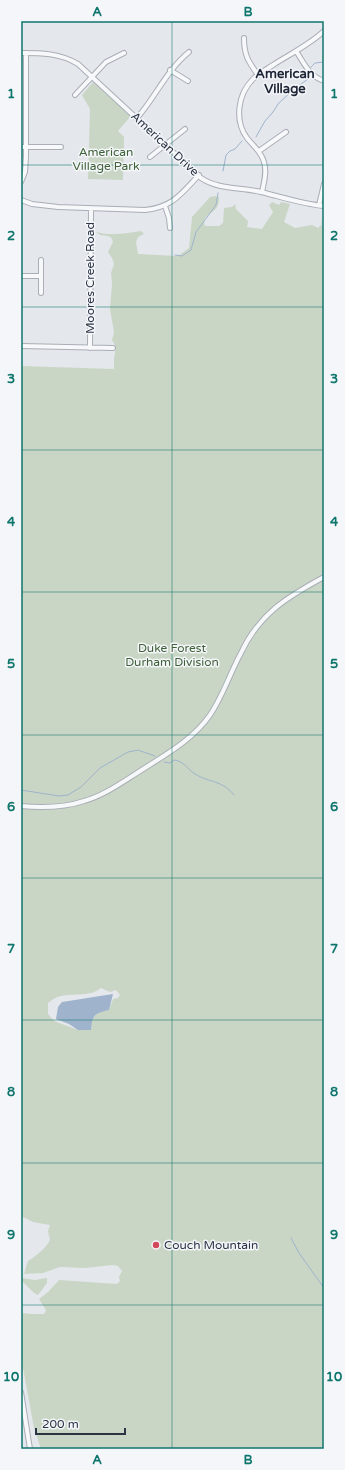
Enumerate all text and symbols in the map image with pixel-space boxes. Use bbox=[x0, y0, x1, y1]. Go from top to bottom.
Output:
text: A bbox=[92, 4, 102, 20]
text: B bbox=[243, 4, 253, 20]
district label: American Village bbox=[255, 66, 315, 97]
text: 1 bbox=[7, 86, 15, 102]
text: 1 bbox=[330, 86, 338, 102]
street label: American Drive bbox=[128, 109, 202, 179]
park label: American Village Park bbox=[72, 145, 140, 173]
street label: Moores Creek Road bbox=[83, 222, 97, 334]
text: 2 bbox=[7, 228, 15, 244]
text: 2 bbox=[330, 228, 338, 244]
text: 3 bbox=[7, 371, 15, 387]
text: 3 bbox=[330, 371, 338, 387]
text: 4 bbox=[7, 514, 16, 530]
text: 4 bbox=[330, 514, 339, 530]
park label: Duke Forest Durham Division bbox=[125, 641, 219, 669]
text: 5 bbox=[7, 656, 15, 672]
text: 5 bbox=[330, 656, 338, 672]
text: 6 bbox=[7, 799, 15, 815]
text: 6 bbox=[330, 799, 338, 815]
text: 7 bbox=[7, 941, 15, 957]
text: 7 bbox=[330, 941, 338, 957]
text: 8 bbox=[7, 1084, 15, 1100]
text: 8 bbox=[330, 1084, 338, 1100]
text: 9 bbox=[7, 1227, 15, 1243]
text: 9 bbox=[330, 1227, 338, 1243]
place label: Couch Mountain bbox=[164, 1238, 258, 1252]
marker: Couch Mountain bbox=[151, 1240, 161, 1250]
text: 10 bbox=[3, 1369, 19, 1385]
text: 10 bbox=[326, 1369, 342, 1385]
scale bar bbox=[36, 1410, 125, 1436]
text: 200 m bbox=[42, 1417, 79, 1431]
text: A bbox=[92, 1452, 102, 1468]
text: B bbox=[243, 1452, 253, 1468]

